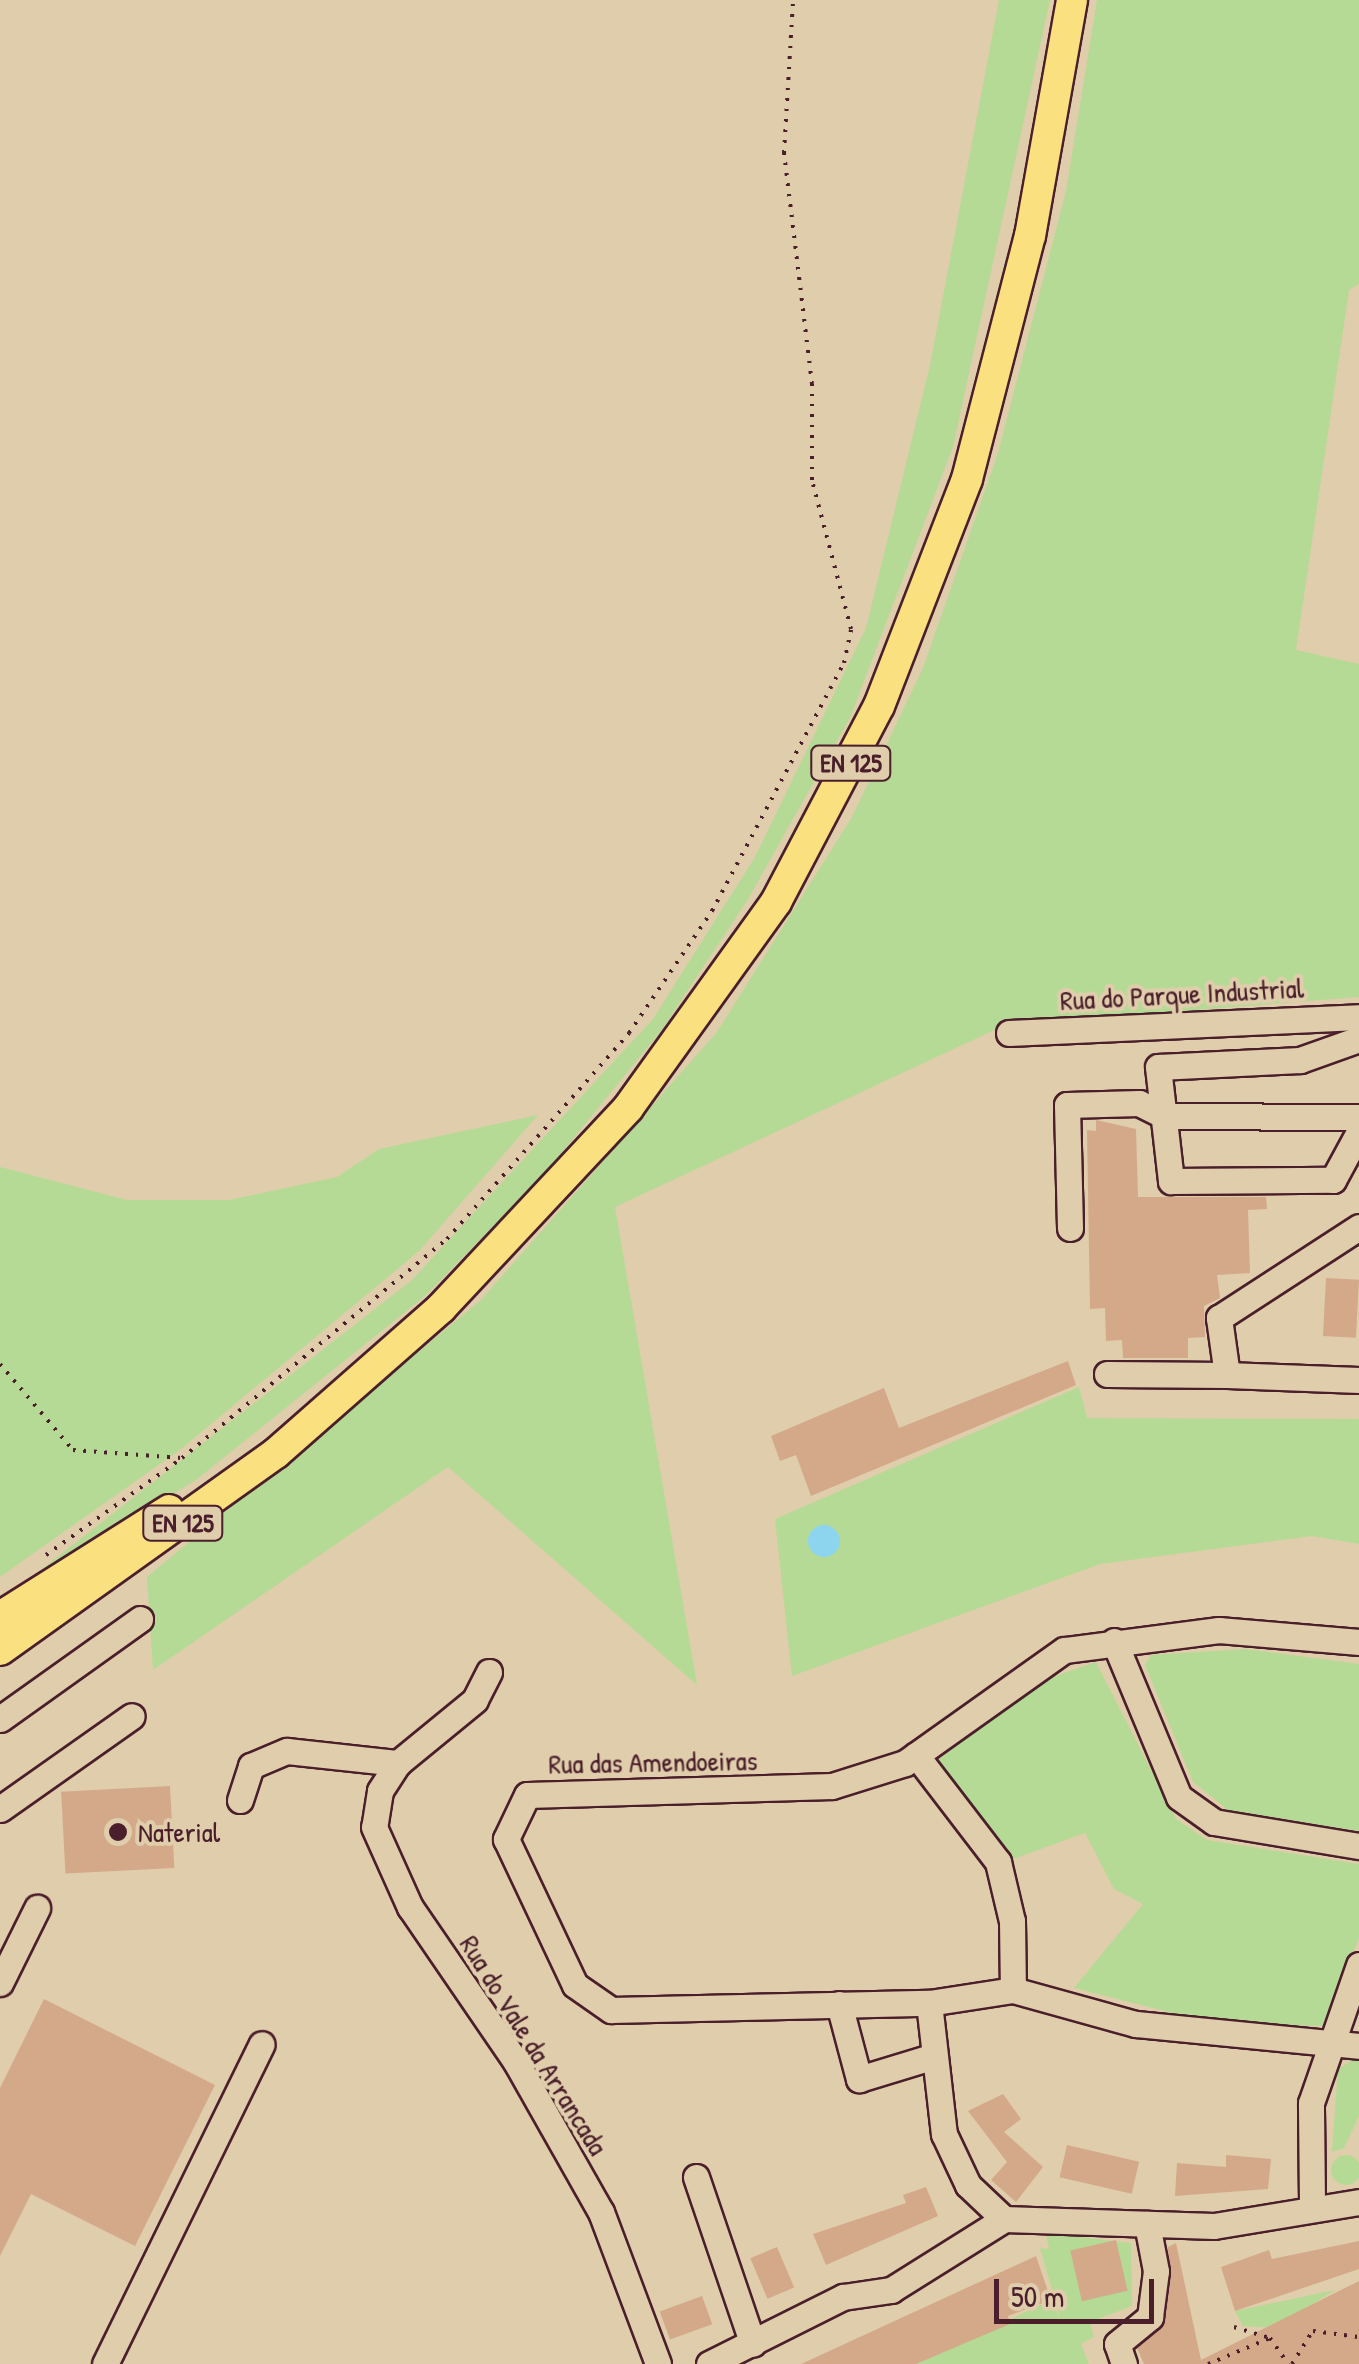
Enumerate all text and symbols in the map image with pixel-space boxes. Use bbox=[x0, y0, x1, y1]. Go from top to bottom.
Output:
road number: EN 125 bbox=[808, 743, 894, 783]
street label: Rua do Parque Industrial bbox=[1059, 971, 1305, 1017]
road number: EN 125 bbox=[140, 1503, 226, 1543]
street label: Rua das Amendoeiras bbox=[548, 1743, 758, 1781]
place label: Naterial bbox=[138, 1815, 220, 1849]
marker: Naterial bbox=[107, 1821, 129, 1843]
street label: Rua do Vale da Arrancada bbox=[453, 1929, 615, 2161]
scale bar bbox=[999, 2259, 1159, 2321]
text: 50 m bbox=[1011, 2276, 1064, 2316]

